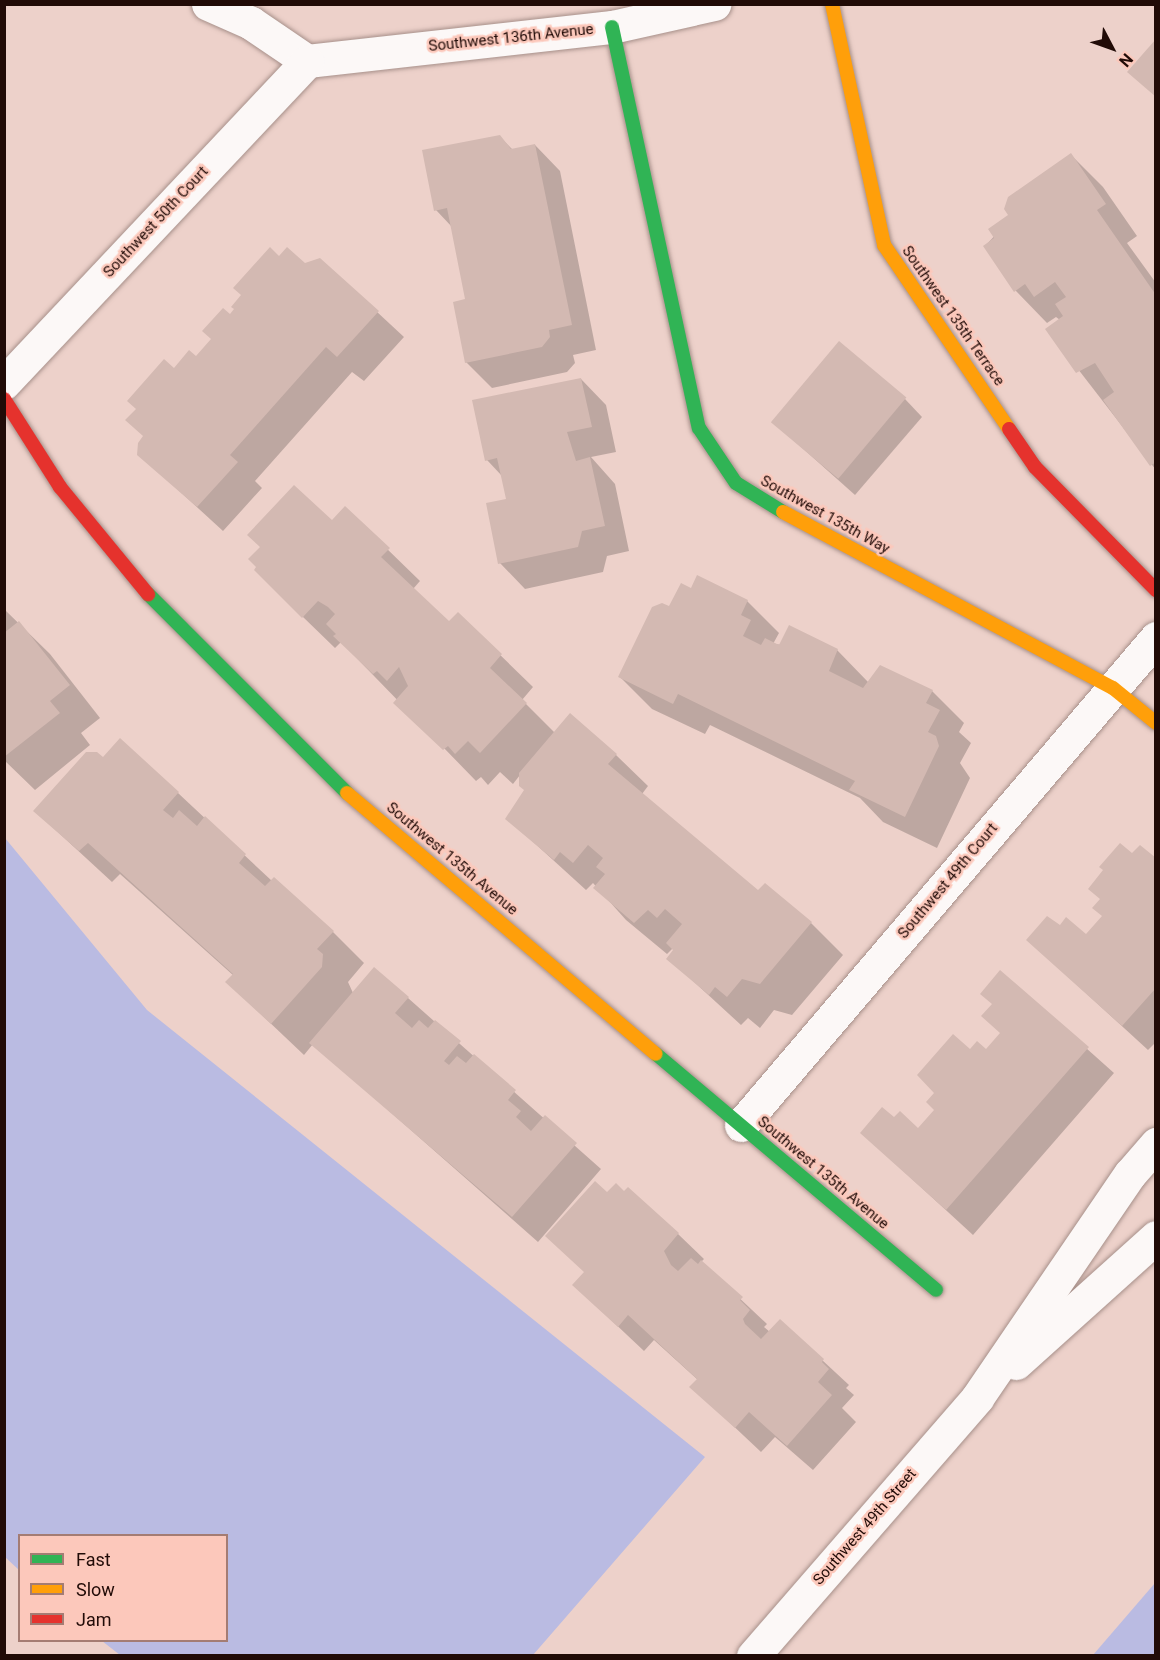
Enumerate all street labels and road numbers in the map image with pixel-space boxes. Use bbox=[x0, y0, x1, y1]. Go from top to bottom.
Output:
street label: Southwest 136th Avenue bbox=[428, 20, 594, 56]
street label: Southwest 50th Court bbox=[100, 163, 212, 281]
street label: Southwest 135th Terrace bbox=[898, 243, 1008, 389]
street label: Southwest 135th Way bbox=[757, 472, 893, 558]
street label: Southwest 135th Avenue bbox=[383, 799, 521, 919]
street label: Southwest 49th Court bbox=[894, 820, 1002, 942]
street label: Southwest 135th Avenue bbox=[754, 1113, 892, 1233]
street label: Southwest 49th Street bbox=[810, 1465, 920, 1589]

